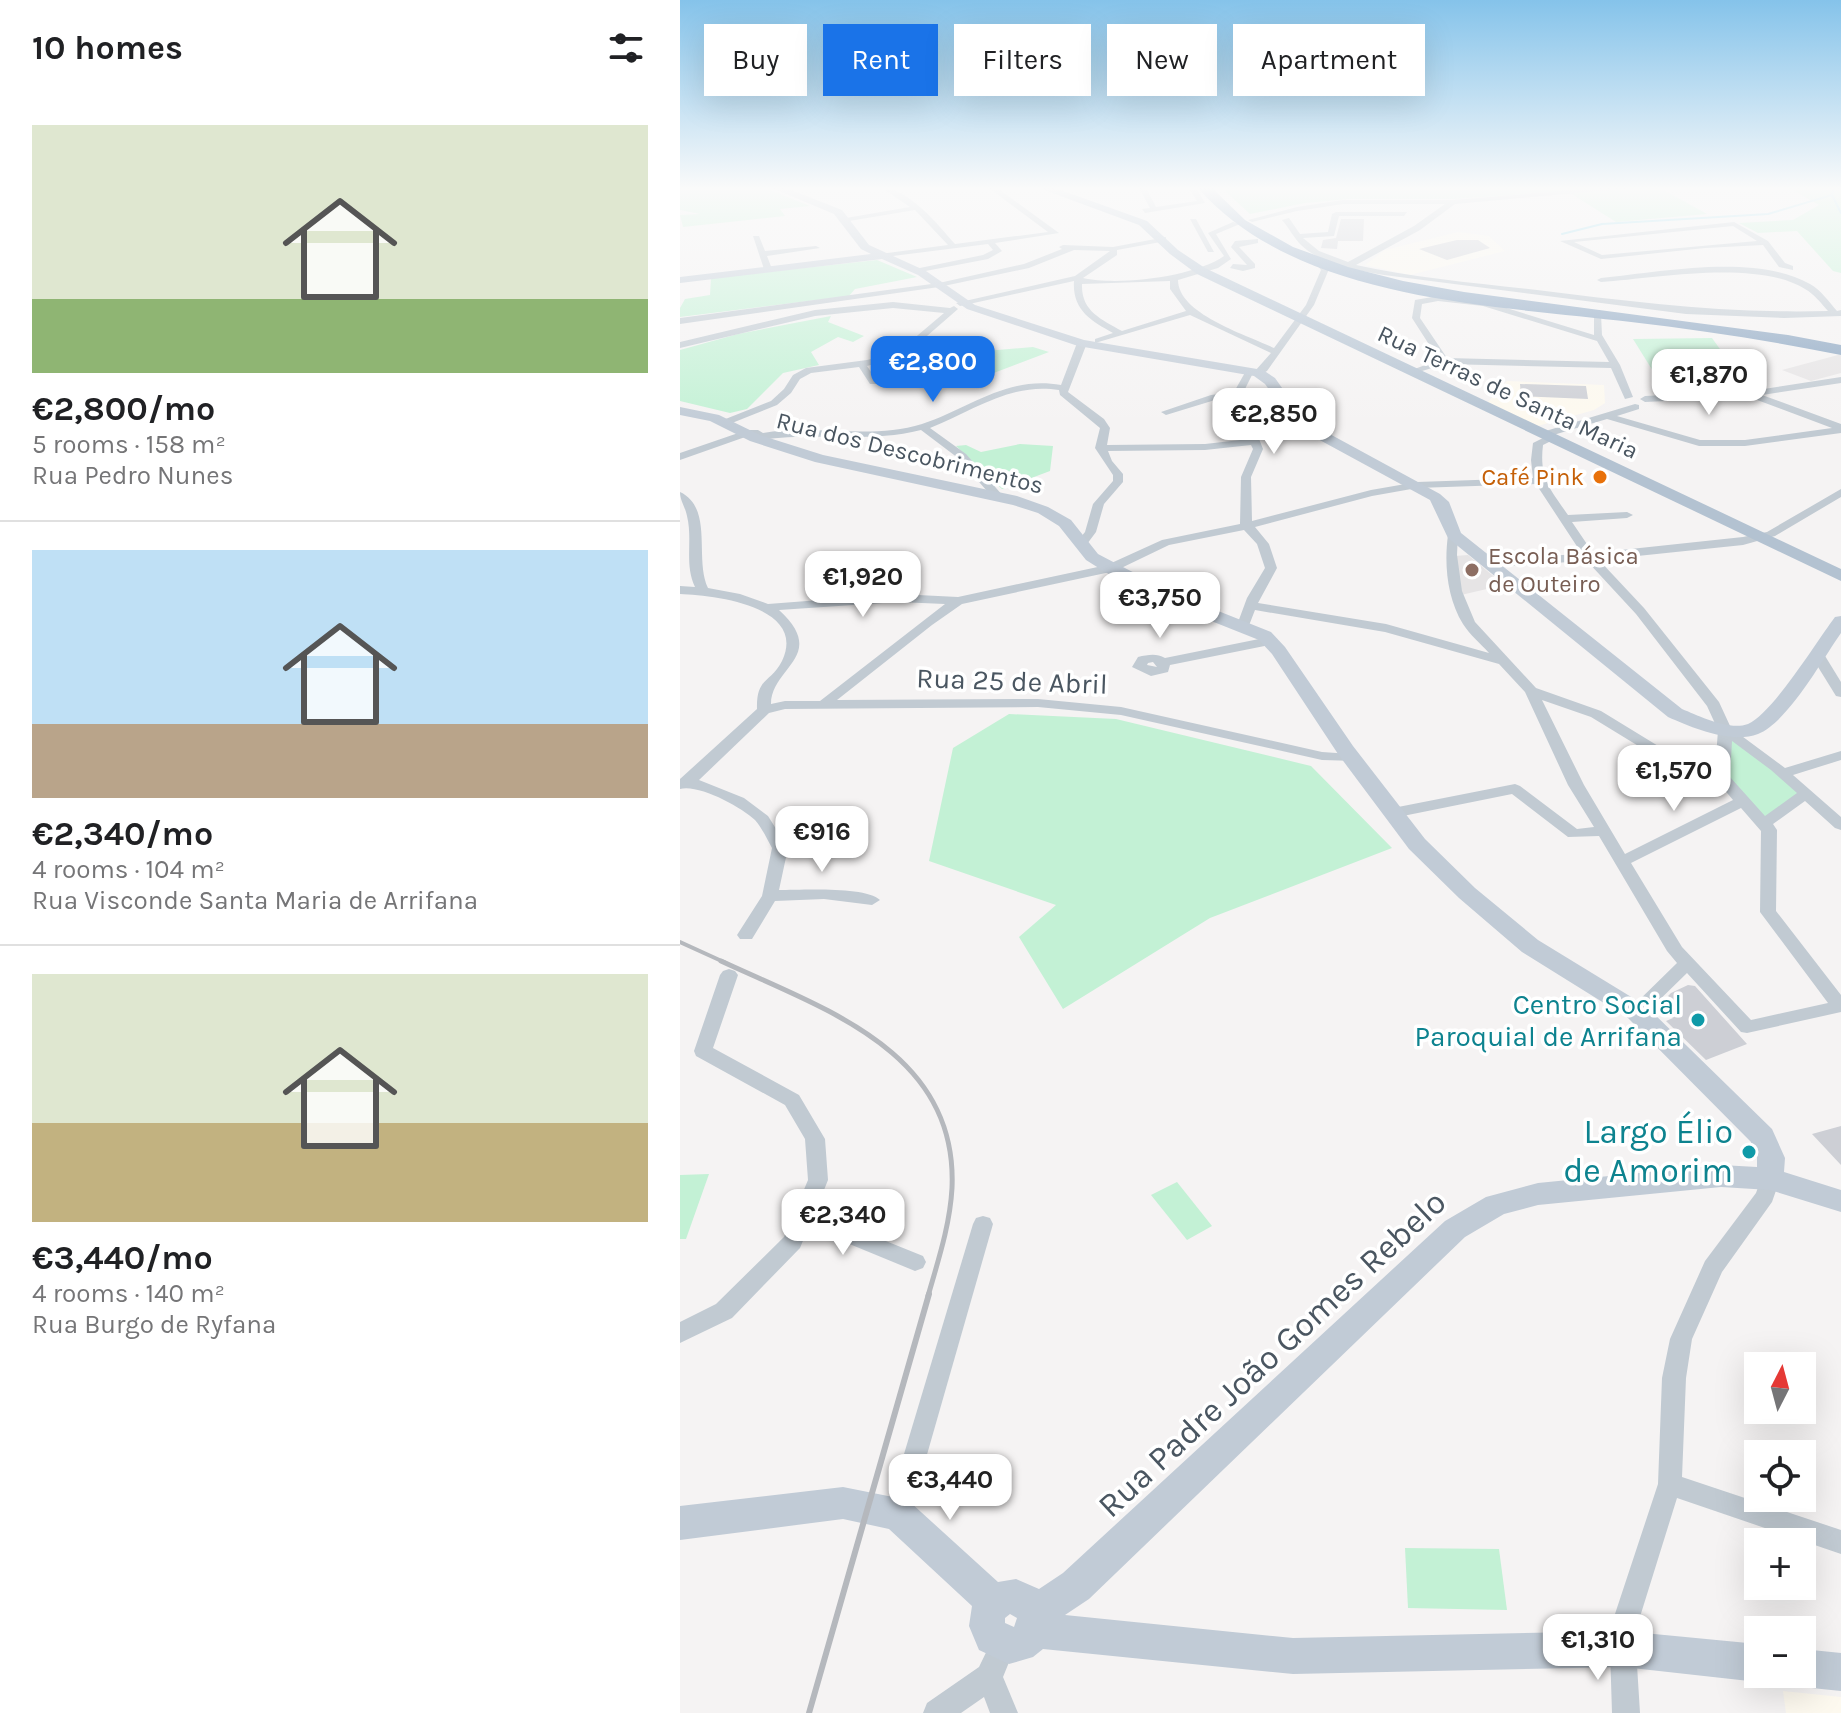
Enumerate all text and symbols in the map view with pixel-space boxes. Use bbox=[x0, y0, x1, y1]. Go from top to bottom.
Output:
chip: Buy bbox=[704, 24, 807, 96]
chip: Rent bbox=[823, 24, 938, 96]
chip: Filters bbox=[954, 24, 1091, 96]
chip: New bbox=[1107, 24, 1217, 96]
chip: Apartment bbox=[1233, 24, 1425, 96]
icon: filters bbox=[604, 26, 648, 70]
text: 10 homes bbox=[32, 28, 183, 68]
icon: home bbox=[268, 177, 412, 321]
street label: Rua Terras de Santa Maria bbox=[1373, 319, 1643, 465]
pin: €2,800 bbox=[868, 336, 998, 404]
text: €2,800 bbox=[889, 346, 977, 377]
pin: €1,870 bbox=[1644, 349, 1774, 417]
text: €1,870 bbox=[1670, 359, 1748, 390]
pin: €2,850 bbox=[1209, 388, 1339, 456]
text: €2,800/mo bbox=[32, 389, 215, 429]
text: €2,850 bbox=[1230, 398, 1318, 429]
street label: Rua dos Descobrimentos bbox=[774, 406, 1046, 500]
text: 5 rooms · 158 m² bbox=[32, 429, 226, 460]
text: Rua Pedro Nunes bbox=[32, 460, 233, 491]
place label: Café Pink bbox=[1481, 463, 1584, 491]
marker: Café Pink bbox=[1591, 468, 1609, 486]
place label: Escola Básica de Outeiro bbox=[1488, 542, 1639, 598]
pin: €1,920 bbox=[798, 551, 928, 619]
text: €1,920 bbox=[823, 561, 903, 592]
marker: Escola Básica de Outeiro bbox=[1463, 561, 1481, 579]
pin: €3,750 bbox=[1095, 572, 1225, 640]
text: €3,750 bbox=[1118, 582, 1202, 613]
icon: home bbox=[268, 602, 412, 746]
street label: Rua 25 de Abril bbox=[916, 661, 1108, 701]
pin: €1,570 bbox=[1609, 745, 1739, 813]
text: €1,570 bbox=[1636, 755, 1712, 786]
pin: €916 bbox=[775, 806, 869, 874]
text: €2,340/mo bbox=[32, 814, 213, 854]
text: €916 bbox=[793, 816, 851, 847]
text: 4 rooms · 104 m² bbox=[32, 854, 225, 885]
text: Rua Visconde Santa Maria de Arrifana bbox=[32, 885, 478, 916]
place label: Centro Social Paroquial de Arrifana bbox=[1414, 988, 1682, 1053]
marker: Centro Social Paroquial de Arrifana bbox=[1689, 1011, 1707, 1029]
icon: home bbox=[268, 1026, 412, 1170]
place label: Largo Élio de Amorim bbox=[1563, 1111, 1733, 1191]
marker: Largo Élio de Amorim bbox=[1740, 1143, 1758, 1161]
street label: Rua Padre João Gomes Rebelo bbox=[1090, 1182, 1454, 1526]
pin: €2,340 bbox=[778, 1189, 908, 1257]
text: €2,340 bbox=[800, 1199, 886, 1230]
text: €3,440/mo bbox=[32, 1238, 213, 1278]
text: 4 rooms · 140 m² bbox=[32, 1278, 225, 1309]
text: Rua Burgo de Ryfana bbox=[32, 1309, 276, 1340]
north arrow bbox=[1744, 1352, 1816, 1424]
map controls bbox=[1744, 1352, 1816, 1688]
button: locate bbox=[1744, 1440, 1816, 1512]
pin: €3,440 bbox=[885, 1454, 1015, 1522]
text: €3,440 bbox=[907, 1464, 993, 1495]
button: + bbox=[1744, 1528, 1816, 1600]
pin: €1,310 bbox=[1533, 1614, 1663, 1682]
button: − bbox=[1744, 1616, 1816, 1688]
text: €1,310 bbox=[1561, 1624, 1635, 1655]

